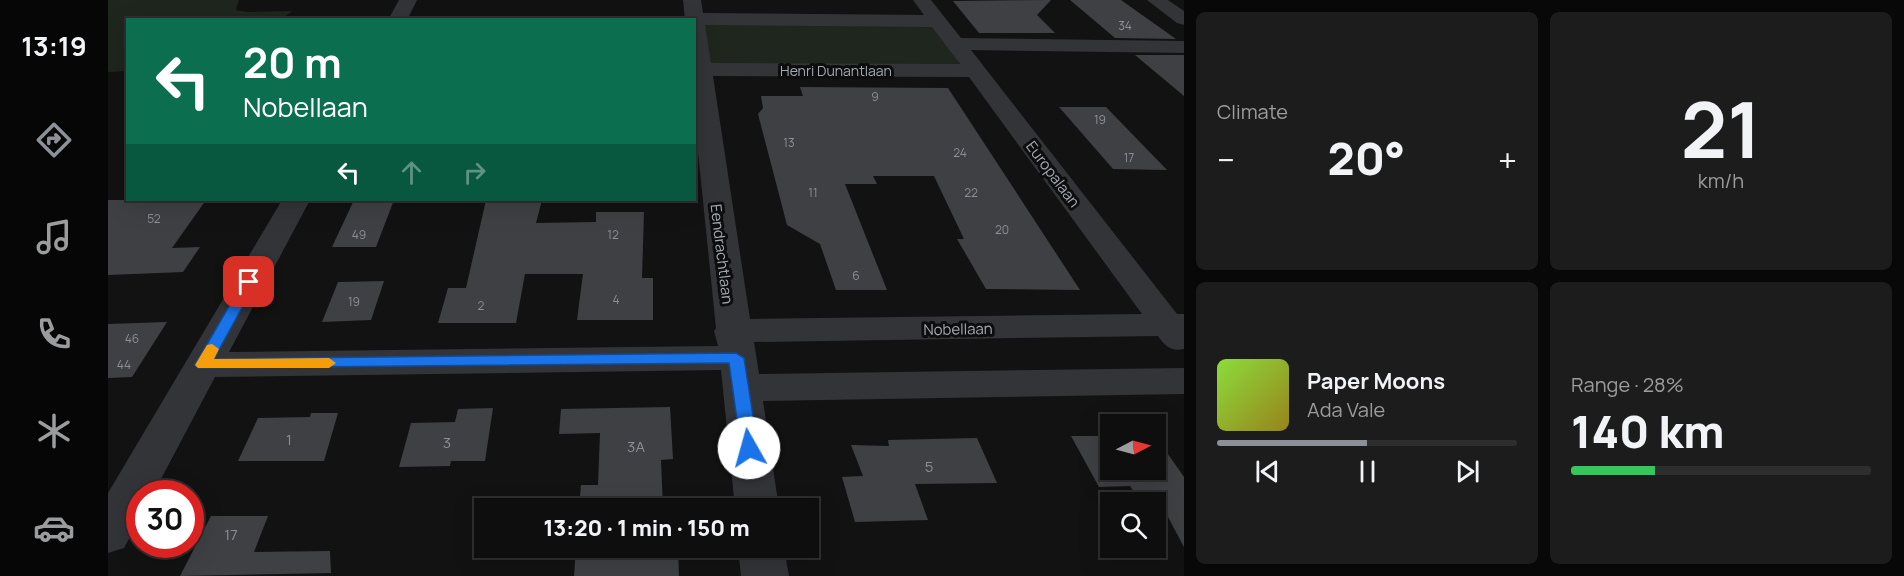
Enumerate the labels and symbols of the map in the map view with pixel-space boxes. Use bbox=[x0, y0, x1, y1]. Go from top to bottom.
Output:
house number: 34 bbox=[1118, 17, 1132, 34]
street label: Henri Dunantlaan bbox=[780, 61, 892, 80]
house number: 9 bbox=[871, 88, 879, 105]
house number: 19 bbox=[1094, 111, 1106, 128]
house number: 13 bbox=[783, 134, 795, 151]
street label: Europalaan bbox=[1021, 137, 1085, 211]
house number: 24 bbox=[953, 144, 967, 161]
house number: 17 bbox=[1124, 149, 1134, 166]
house number: 11 bbox=[808, 184, 818, 201]
house number: 22 bbox=[964, 184, 978, 201]
street label: Eendrachtlaan bbox=[705, 203, 739, 305]
house number: 52 bbox=[147, 210, 161, 227]
house number: 20 bbox=[995, 221, 1009, 238]
house number: 49 bbox=[352, 226, 366, 243]
house number: 12 bbox=[607, 226, 619, 243]
pin bbox=[223, 256, 274, 307]
house number: 6 bbox=[852, 267, 860, 284]
house number: 4 bbox=[612, 291, 620, 308]
house number: 19 bbox=[348, 293, 360, 310]
house number: 2 bbox=[478, 297, 485, 314]
street label: Nobellaan bbox=[923, 318, 993, 340]
house number: 46 bbox=[125, 330, 139, 347]
house number: 44 bbox=[117, 356, 131, 373]
north arrow bbox=[1100, 414, 1166, 480]
position arrow bbox=[717, 416, 781, 480]
house number: 1 bbox=[286, 429, 292, 450]
house number: 3 bbox=[443, 432, 451, 453]
house number: 3A bbox=[627, 436, 645, 457]
house number: 5 bbox=[925, 456, 933, 477]
speed limit sign: 30 bbox=[126, 480, 204, 558]
house number: 17 bbox=[224, 524, 238, 545]

